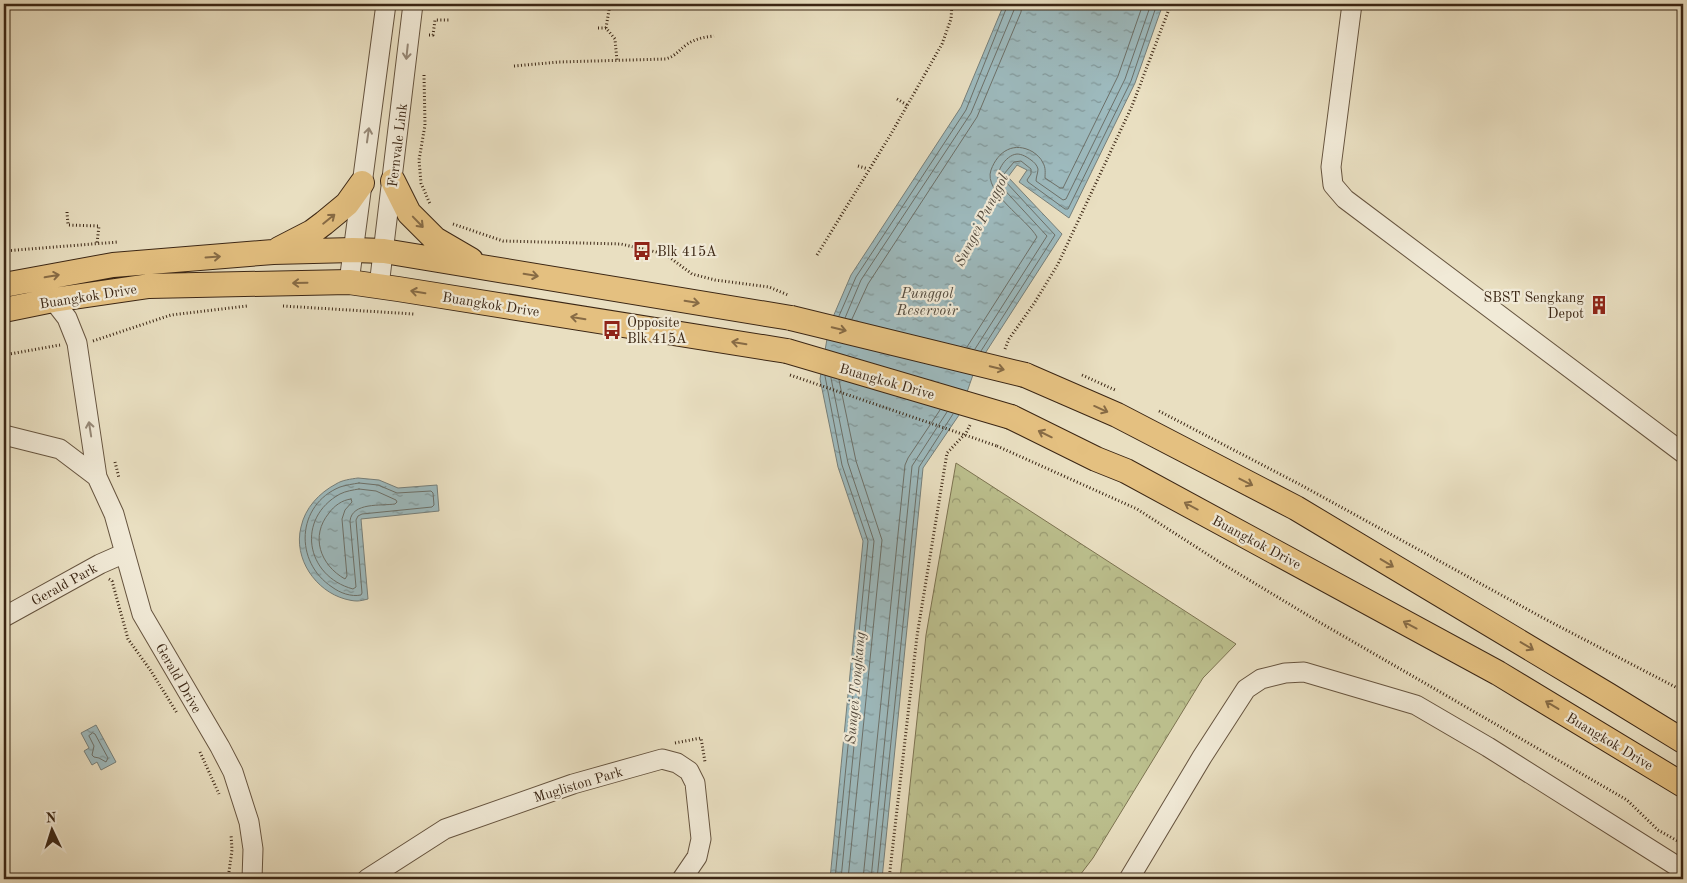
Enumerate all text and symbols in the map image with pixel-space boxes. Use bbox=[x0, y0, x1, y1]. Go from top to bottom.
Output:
one-way arrow bbox=[402, 44, 412, 60]
street label: Fernvale Link bbox=[386, 102, 410, 188]
one-way arrow bbox=[364, 127, 374, 143]
water label: Sungei Punggol bbox=[953, 171, 1012, 269]
one-way arrow bbox=[323, 213, 336, 224]
one-way arrow bbox=[412, 216, 424, 228]
bus stop icon: Blk 415A bbox=[631, 240, 653, 262]
place label: Blk 415A bbox=[657, 245, 717, 259]
one-way arrow bbox=[205, 252, 221, 262]
one-way arrow bbox=[43, 271, 59, 280]
one-way arrow bbox=[523, 271, 539, 281]
one-way arrow bbox=[293, 278, 309, 288]
street label: Buangkok Drive bbox=[39, 282, 138, 312]
one-way arrow bbox=[410, 287, 426, 297]
water label: Punggol Reservoir bbox=[895, 287, 958, 319]
street label: Buangkok Drive bbox=[441, 290, 540, 320]
place label: SBST Sengkang Depot bbox=[1484, 291, 1584, 321]
building icon: SBST Sengkang Depot bbox=[1588, 294, 1610, 316]
one-way arrow bbox=[683, 297, 699, 307]
one-way arrow bbox=[571, 312, 587, 322]
place label: Opposite Blk 415A bbox=[627, 316, 687, 346]
bus stop icon: Opposite Blk 415A bbox=[601, 319, 623, 341]
one-way arrow bbox=[830, 325, 846, 334]
one-way arrow bbox=[731, 338, 747, 348]
street label: Buangkok Drive bbox=[838, 362, 936, 402]
one-way arrow bbox=[988, 364, 1004, 373]
one-way arrow bbox=[1094, 405, 1109, 414]
one-way arrow bbox=[84, 421, 94, 437]
one-way arrow bbox=[1038, 429, 1053, 438]
one-way arrow bbox=[1239, 477, 1254, 487]
one-way arrow bbox=[1183, 501, 1198, 511]
street label: Buangkok Drive bbox=[1210, 514, 1303, 572]
one-way arrow bbox=[1380, 558, 1394, 568]
street label: Gerald Park bbox=[29, 561, 100, 609]
one-way arrow bbox=[1404, 620, 1418, 630]
water label: Sungei Tongkang bbox=[844, 631, 869, 745]
street label: Gerald Drive bbox=[153, 641, 204, 716]
one-way arrow bbox=[1519, 642, 1533, 652]
one-way arrow bbox=[1545, 700, 1559, 710]
street label: Buangkok Drive bbox=[1564, 711, 1655, 773]
street label: Mugliston Park bbox=[532, 765, 625, 805]
north arrow bbox=[28, 806, 78, 856]
text: N bbox=[45, 811, 57, 825]

